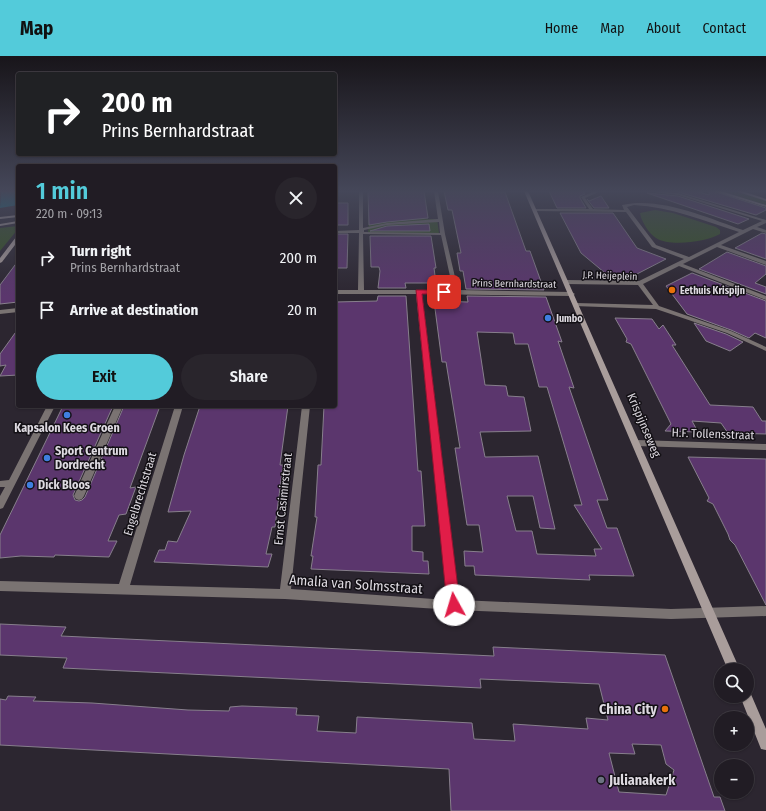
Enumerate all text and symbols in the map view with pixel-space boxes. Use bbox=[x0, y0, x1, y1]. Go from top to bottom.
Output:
text: Map bbox=[20, 17, 53, 40]
text: Home bbox=[545, 20, 578, 37]
text: Map bbox=[600, 20, 624, 37]
text: About bbox=[646, 20, 681, 37]
text: Contact bbox=[703, 20, 746, 37]
text: 200 m bbox=[102, 86, 173, 119]
icon: right bbox=[36, 88, 88, 140]
text: Prins Bernhardstraat bbox=[102, 120, 254, 142]
text: 1 min bbox=[36, 177, 88, 205]
button: close bbox=[275, 177, 317, 219]
text: 220 m · 09:13 bbox=[36, 206, 102, 221]
text: Turn right bbox=[70, 242, 131, 260]
icon: right bbox=[36, 247, 58, 269]
text: 200 m bbox=[280, 249, 317, 267]
text: Prins Bernhardstraat bbox=[70, 260, 180, 275]
street label: J.P. Heijeplein bbox=[582, 269, 638, 283]
pin bbox=[427, 275, 461, 309]
street label: Prins Bernhardstraat bbox=[472, 277, 557, 291]
icon: arrive bbox=[433, 281, 455, 303]
marker: Eethuis Krispijn bbox=[667, 285, 677, 295]
place label: Eethuis Krispijn bbox=[680, 285, 745, 297]
icon: arrive bbox=[36, 299, 58, 321]
text: Arrive at destination bbox=[70, 301, 198, 319]
text: 20 m bbox=[288, 301, 317, 319]
marker: Jumbo bbox=[543, 313, 553, 323]
place label: Jumbo bbox=[555, 313, 583, 325]
button: Exit bbox=[36, 354, 173, 400]
button: Share bbox=[181, 354, 317, 400]
street label: Krispijnseweg bbox=[624, 391, 664, 459]
marker: Kapsalon Kees Groen bbox=[62, 410, 72, 420]
place label: Kapsalon Kees Groen bbox=[14, 421, 120, 435]
street label: H.F. Tollensstraat bbox=[671, 426, 755, 442]
place label: Sport Centrum Dordrecht bbox=[55, 444, 128, 472]
street label: Engelbrechtstraat bbox=[121, 451, 159, 537]
street label: Ernst Casimirstraat bbox=[271, 452, 295, 546]
marker: Sport Centrum Dordrecht bbox=[42, 453, 52, 463]
place label: Dick Bloos bbox=[38, 478, 91, 492]
marker: Dick Bloos bbox=[25, 480, 35, 490]
street label: Amalia van Solmsstraat bbox=[289, 571, 424, 598]
position arrow bbox=[433, 584, 475, 626]
map controls bbox=[714, 663, 754, 799]
button: search bbox=[714, 663, 754, 703]
place label: China City bbox=[599, 701, 657, 718]
marker: China City bbox=[660, 704, 670, 714]
button: + bbox=[714, 711, 754, 751]
button: − bbox=[714, 759, 754, 799]
place label: Julianakerk bbox=[608, 772, 676, 789]
marker: Julianakerk bbox=[596, 775, 606, 785]

